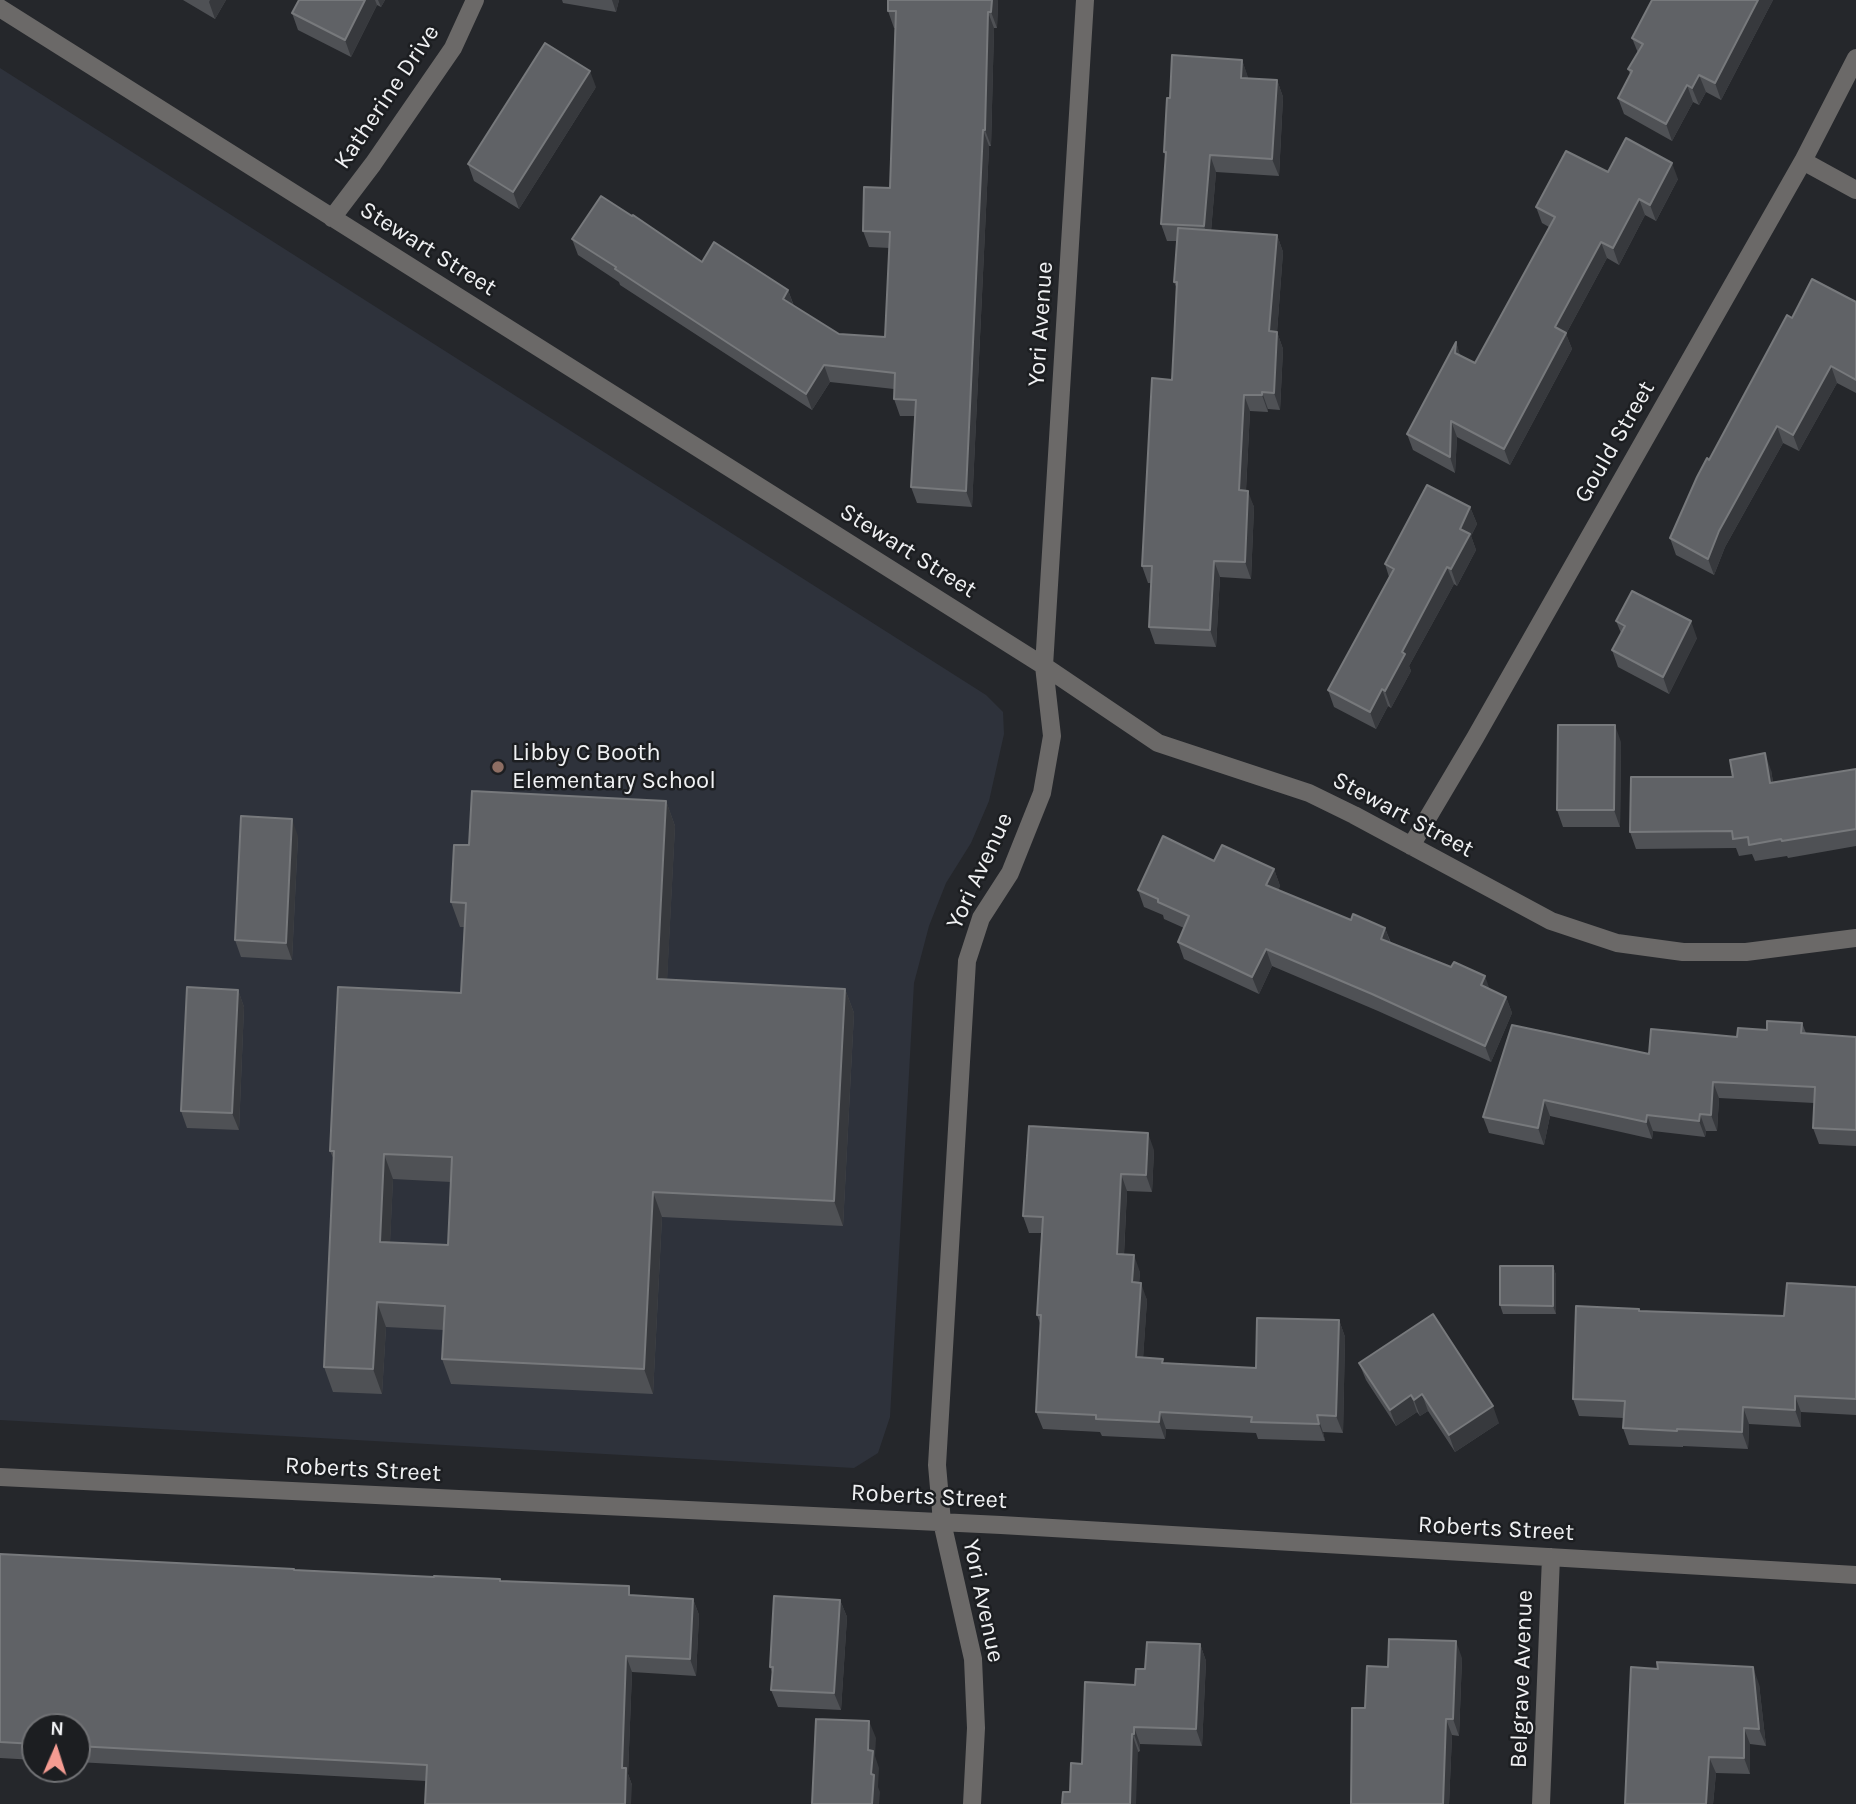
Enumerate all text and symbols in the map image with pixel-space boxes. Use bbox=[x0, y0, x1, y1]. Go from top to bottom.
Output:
street label: Katherine Drive bbox=[328, 19, 446, 175]
street label: Stewart Street bbox=[354, 196, 502, 302]
street label: Yori Avenue bbox=[1022, 261, 1060, 387]
street label: Gould Street bbox=[1569, 376, 1661, 508]
street label: Stewart Street bbox=[834, 498, 982, 604]
place label: Libby C Booth Elementary School bbox=[512, 739, 716, 795]
marker: Libby C Booth Elementary School bbox=[490, 759, 506, 775]
street label: Stewart Street bbox=[1327, 766, 1479, 864]
street label: Yori Avenue bbox=[940, 808, 1020, 934]
street label: Roberts Street bbox=[284, 1452, 442, 1488]
street label: Roberts Street bbox=[850, 1479, 1008, 1515]
street label: Roberts Street bbox=[1417, 1511, 1575, 1547]
street label: Yori Avenue bbox=[956, 1537, 1010, 1665]
street label: Belgrave Avenue bbox=[1504, 1589, 1540, 1769]
north arrow bbox=[21, 1713, 91, 1783]
text: N bbox=[50, 1718, 64, 1740]

